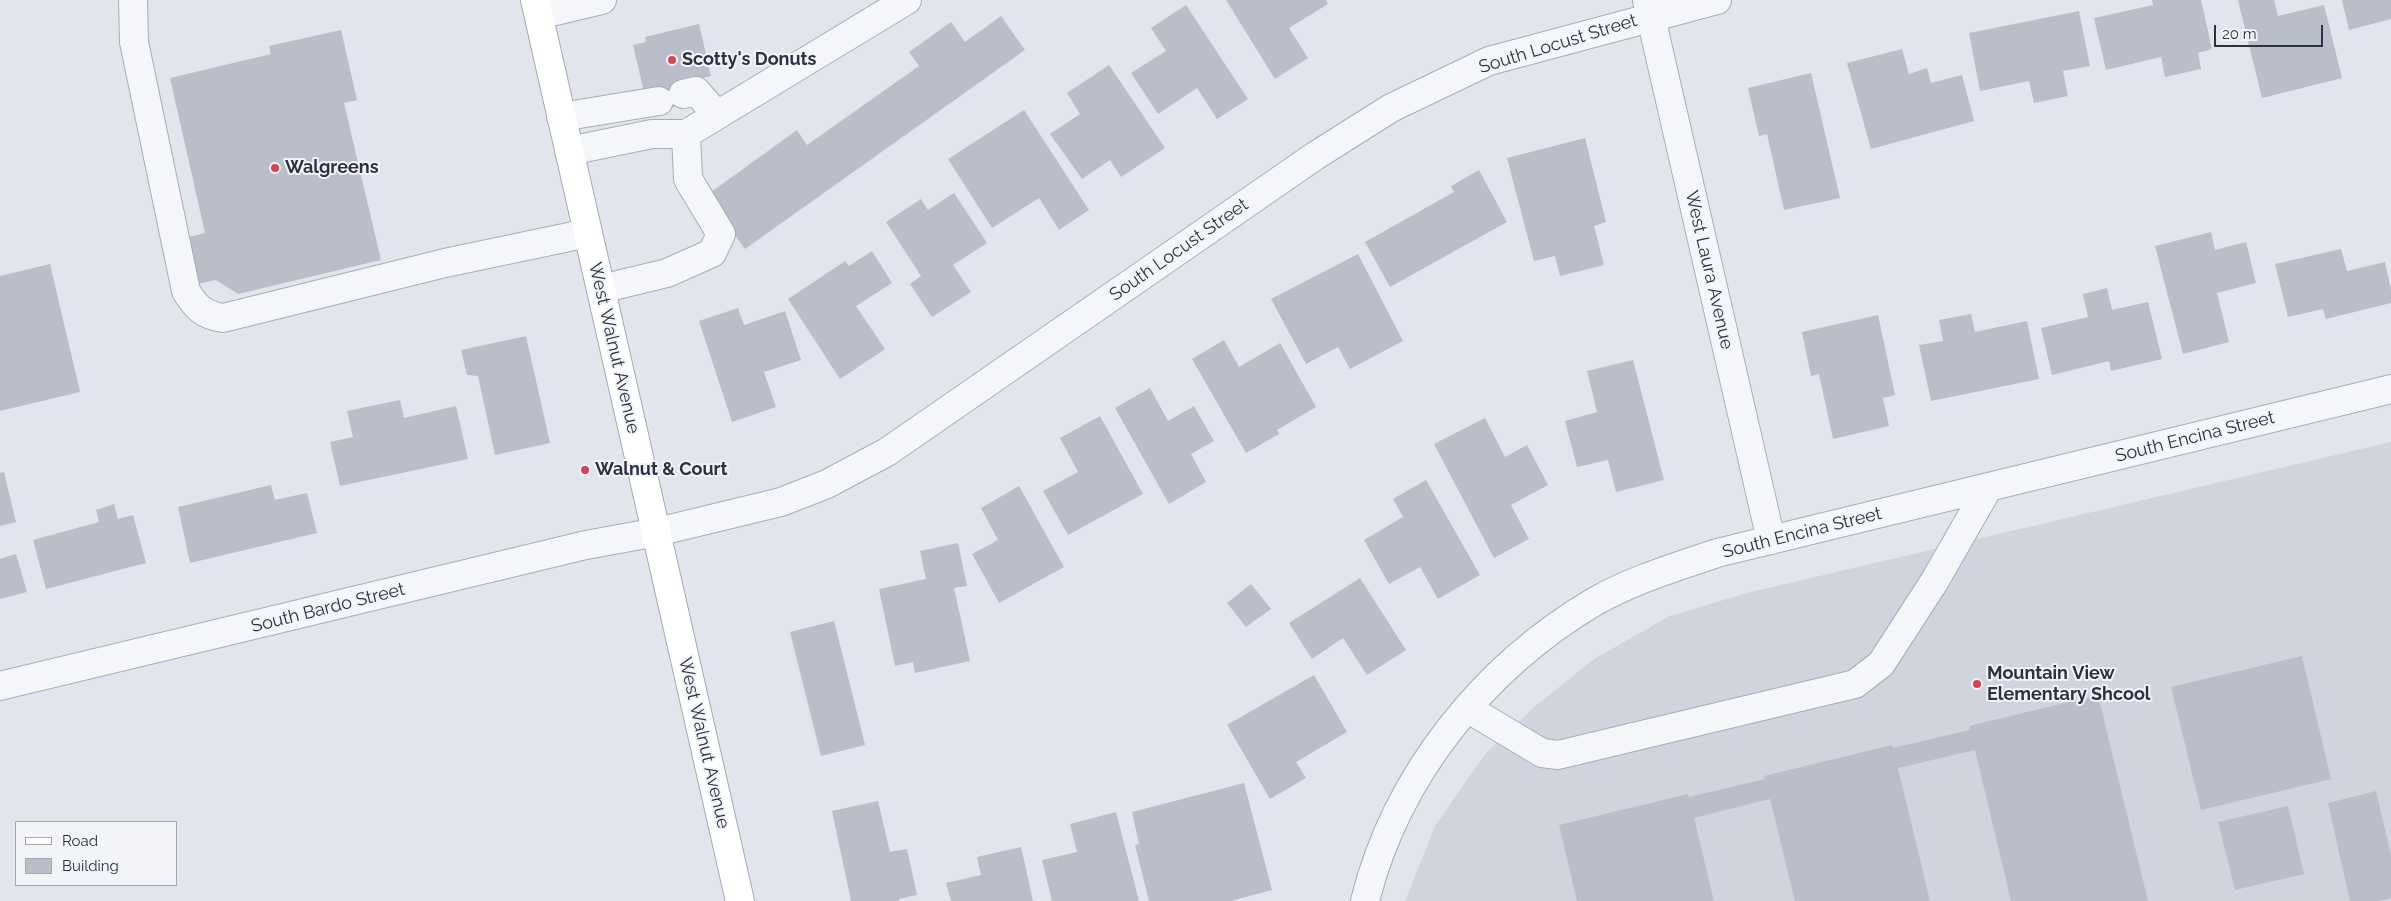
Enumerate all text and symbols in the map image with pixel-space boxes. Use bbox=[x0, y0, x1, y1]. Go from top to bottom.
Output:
street label: South Locust Street bbox=[1476, 10, 1640, 78]
scale bar bbox=[2216, 15, 2325, 47]
text: 20 m bbox=[2222, 25, 2257, 43]
place label: Scotty's Donuts bbox=[682, 49, 816, 71]
marker: Scotty's Donuts bbox=[666, 54, 678, 66]
place label: Walgreens bbox=[285, 157, 379, 179]
marker: Walgreens bbox=[269, 162, 281, 174]
street label: West Laura Avenue bbox=[1680, 188, 1738, 352]
street label: South Locust Street bbox=[1106, 194, 1252, 306]
street label: West Walnut Avenue bbox=[584, 260, 644, 436]
street label: South Encina Street bbox=[2113, 407, 2277, 467]
place label: Walnut & Court bbox=[595, 459, 727, 481]
marker: Walnut & Court bbox=[579, 464, 591, 476]
street label: South Encina Street bbox=[1720, 503, 1884, 563]
street label: South Bardo Street bbox=[249, 578, 407, 638]
street label: West Walnut Avenue bbox=[674, 655, 734, 831]
place label: Mountain View Elementary Shcool bbox=[1987, 663, 2151, 706]
marker: Mountain View Elementary Shcool bbox=[1971, 678, 1983, 690]
legend bbox=[15, 821, 178, 886]
text: Road bbox=[62, 832, 98, 850]
text: Building bbox=[62, 857, 119, 875]

